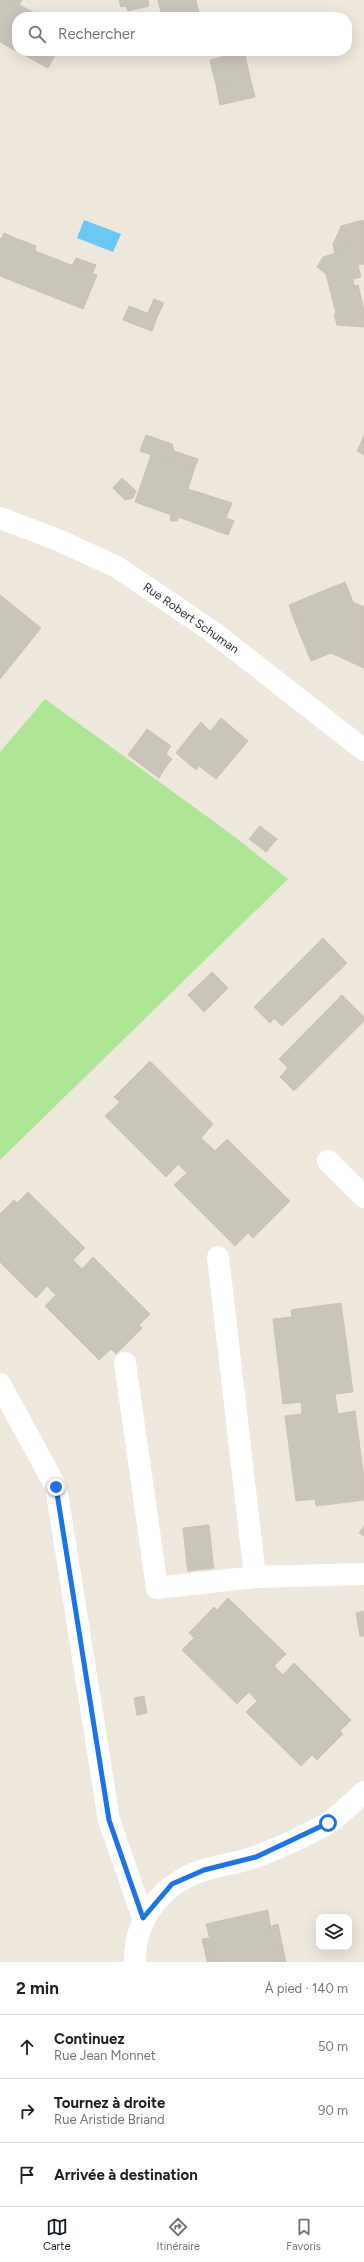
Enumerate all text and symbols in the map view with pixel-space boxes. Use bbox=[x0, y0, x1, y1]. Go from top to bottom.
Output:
search box bbox=[12, 12, 352, 56]
icon: search bbox=[26, 23, 48, 45]
text: Rechercher bbox=[58, 25, 135, 43]
street label: Rue Robert Schuman bbox=[140, 580, 242, 656]
route end bbox=[47, 1478, 65, 1496]
route start bbox=[319, 1814, 337, 1832]
map controls bbox=[316, 1914, 352, 1950]
button: layers bbox=[316, 1914, 352, 1950]
text: 2 min bbox=[16, 1978, 59, 1998]
text: À pied · 140 m bbox=[265, 1981, 348, 1996]
text: Continuez bbox=[54, 2030, 125, 2048]
icon: ahead bbox=[16, 2036, 38, 2058]
text: 50 m bbox=[318, 2039, 348, 2054]
text: Rue Jean Monnet bbox=[54, 2048, 156, 2063]
text: Tournez à droite bbox=[54, 2094, 165, 2112]
icon: right bbox=[16, 2100, 38, 2122]
text: 90 m bbox=[318, 2103, 348, 2118]
text: Rue Aristide Briand bbox=[54, 2112, 165, 2127]
icon: arrive bbox=[16, 2164, 38, 2186]
text: Arrivée à destination bbox=[54, 2166, 198, 2184]
tab: Carte bbox=[43, 2216, 70, 2253]
tab: Itinéraire bbox=[157, 2216, 200, 2253]
tab: Favoris bbox=[286, 2216, 321, 2253]

